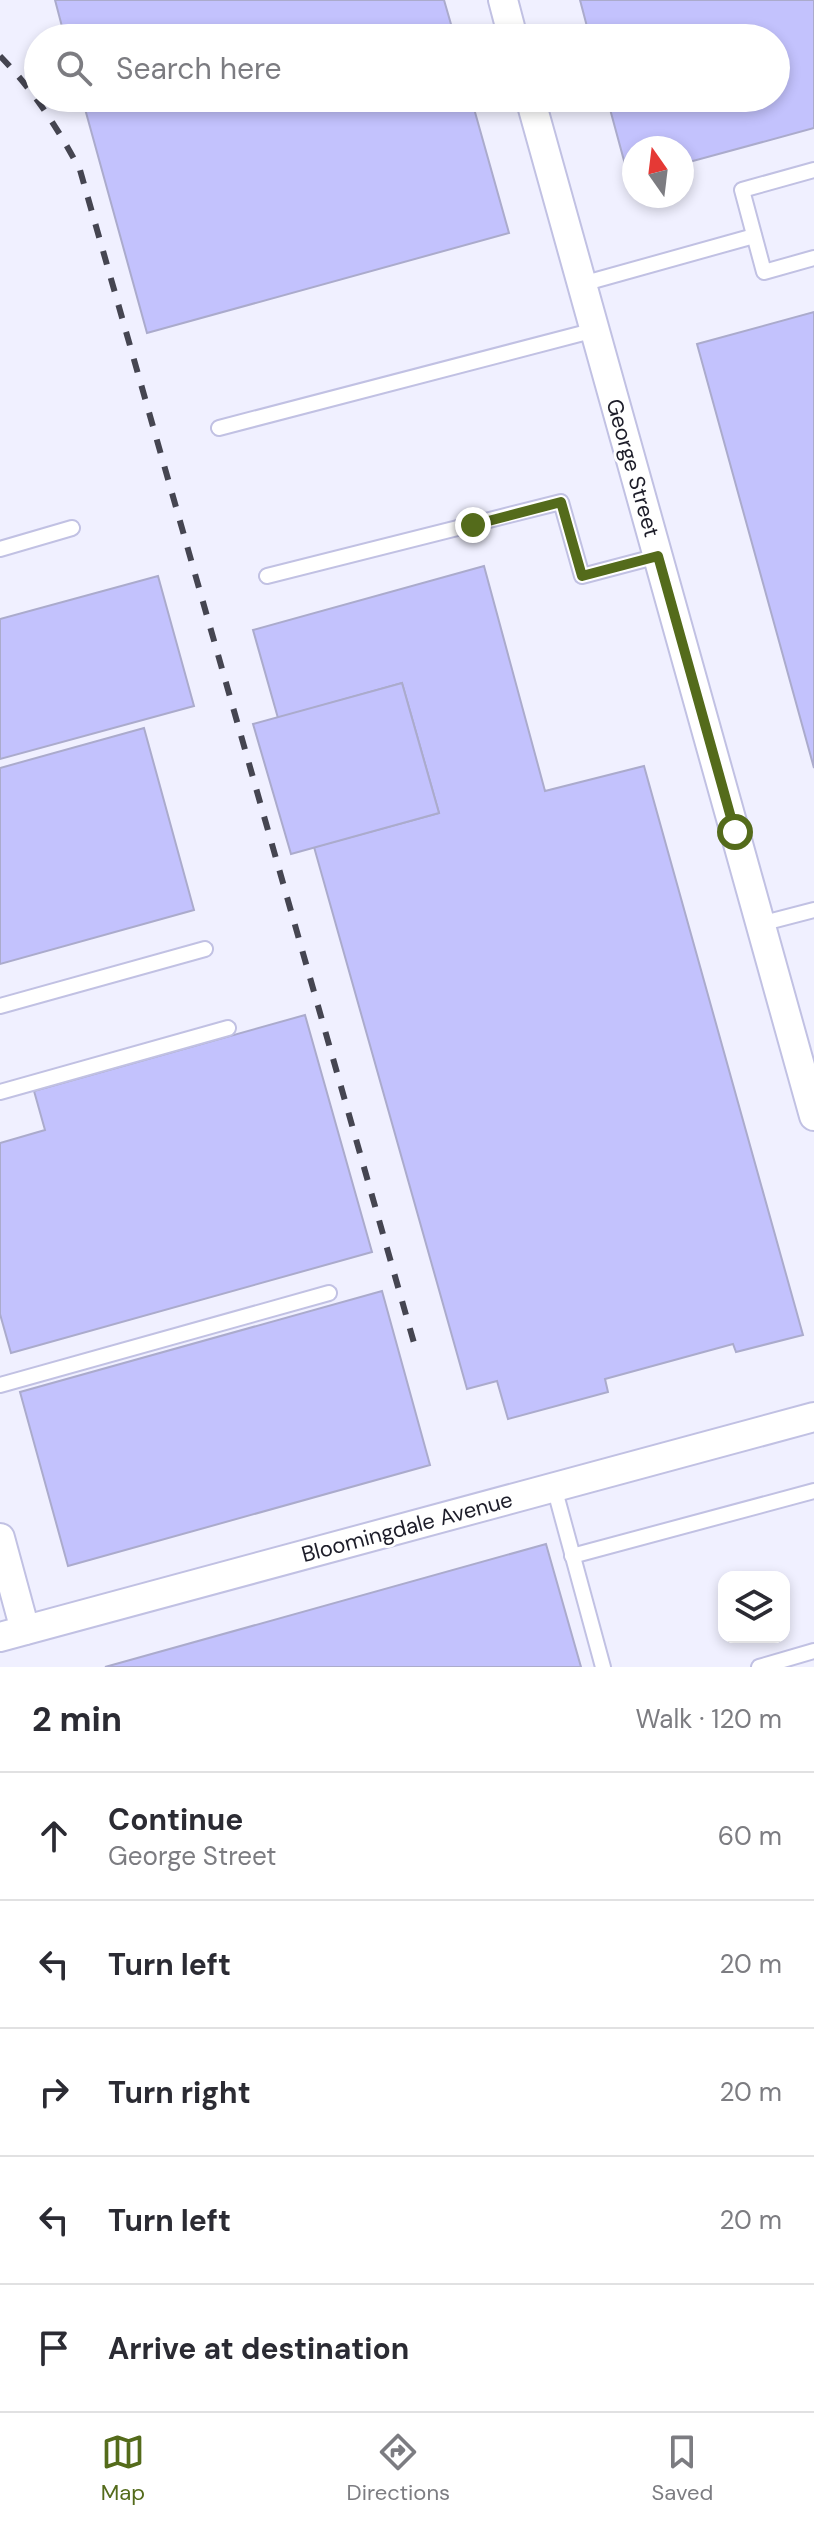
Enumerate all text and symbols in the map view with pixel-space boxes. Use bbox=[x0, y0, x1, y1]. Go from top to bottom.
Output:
search box bbox=[24, 24, 790, 112]
icon: search bbox=[52, 46, 96, 90]
text: Search here bbox=[116, 49, 282, 88]
north arrow bbox=[622, 136, 694, 208]
street label: George Street bbox=[599, 395, 667, 541]
route end bbox=[455, 507, 491, 543]
route start bbox=[717, 814, 753, 850]
street label: Bloomingdale Avenue bbox=[298, 1485, 516, 1569]
map controls bbox=[718, 1571, 790, 1643]
button: layers bbox=[718, 1571, 790, 1643]
text: 2 min bbox=[32, 1697, 122, 1742]
text: Walk · 120 m bbox=[635, 1702, 782, 1736]
text: Continue bbox=[108, 1800, 243, 1839]
icon: ahead bbox=[32, 1814, 76, 1858]
text: 60 m bbox=[718, 1819, 782, 1853]
text: George Street bbox=[108, 1839, 277, 1873]
icon: left bbox=[32, 1942, 76, 1986]
text: Turn left bbox=[108, 1945, 231, 1984]
text: 20 m bbox=[719, 1947, 782, 1981]
icon: right bbox=[32, 2070, 76, 2114]
text: Turn right bbox=[108, 2073, 251, 2112]
text: 20 m bbox=[719, 2075, 782, 2109]
icon: left bbox=[32, 2198, 76, 2242]
text: Turn left bbox=[108, 2201, 231, 2240]
text: 20 m bbox=[719, 2203, 782, 2237]
icon: arrive bbox=[32, 2326, 76, 2370]
text: Arrive at destination bbox=[108, 2329, 409, 2368]
tab: Map bbox=[101, 2430, 145, 2507]
tab: Directions bbox=[347, 2430, 450, 2507]
tab: Saved bbox=[652, 2430, 713, 2507]

